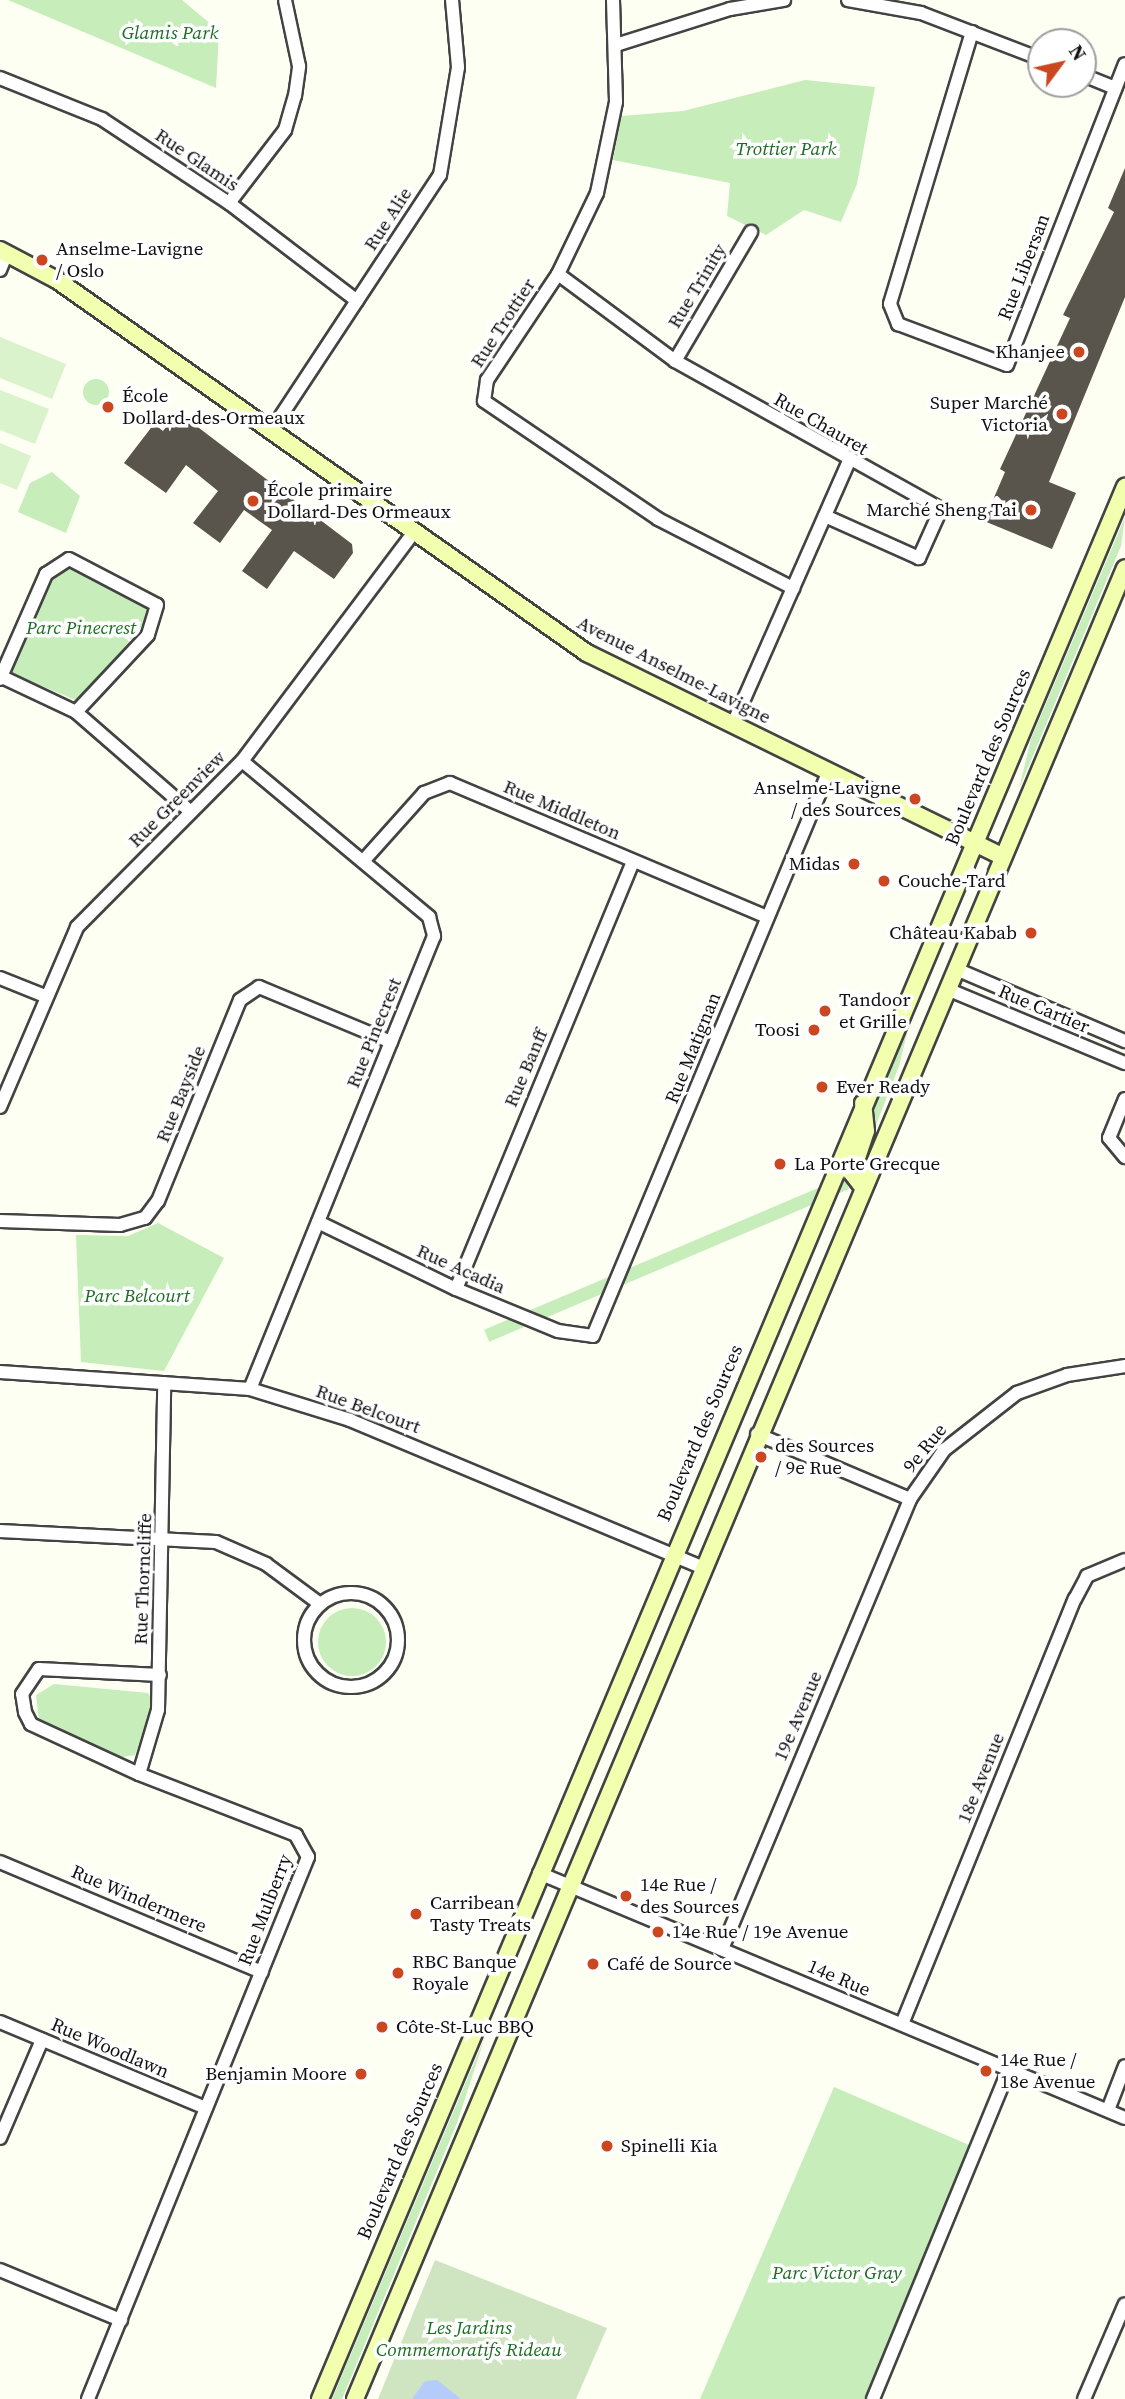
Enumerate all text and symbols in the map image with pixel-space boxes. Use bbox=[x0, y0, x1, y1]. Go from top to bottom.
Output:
park label: Glamis Park bbox=[122, 22, 218, 44]
north arrow bbox=[1027, 28, 1097, 98]
text: N bbox=[1063, 40, 1093, 66]
street label: Rue Glamis bbox=[151, 124, 243, 196]
park label: Trottier Park bbox=[735, 138, 837, 160]
street label: Rue Alie bbox=[359, 183, 417, 255]
street label: Rue Libersan bbox=[993, 211, 1055, 323]
place label: Anselme-Lavigne / Oslo bbox=[56, 238, 203, 282]
street label: Rue Trinity bbox=[663, 239, 731, 333]
marker: Anselme-Lavigne / Oslo bbox=[34, 252, 50, 268]
street label: Rue Trottier bbox=[466, 274, 540, 372]
place label: Khanjee bbox=[995, 341, 1065, 363]
marker: Khanjee bbox=[1071, 344, 1087, 360]
place label: École Dollard-des-Ormeaux bbox=[122, 385, 305, 429]
street label: Rue Chauret bbox=[770, 388, 872, 460]
place label: Super Marché Victoria bbox=[930, 392, 1048, 436]
marker: École Dollard-des-Ormeaux bbox=[100, 399, 116, 415]
marker: Super Marché Victoria bbox=[1054, 406, 1070, 422]
place label: École primaire Dollard-Des Ormeaux bbox=[267, 479, 451, 523]
marker: École primaire Dollard-Des Ormeaux bbox=[245, 493, 261, 509]
place label: Marché Sheng Tai bbox=[866, 499, 1017, 521]
marker: Marché Sheng Tai bbox=[1023, 502, 1039, 518]
street label: Avenue Anselme-Lavigne bbox=[573, 611, 775, 729]
park label: Parc Pinecrest bbox=[26, 617, 136, 639]
street label: Boulevard des Sources bbox=[940, 665, 1036, 849]
street label: Rue Greenview bbox=[124, 746, 230, 852]
street label: Rue Middleton bbox=[500, 775, 624, 845]
place label: Anselme-Lavigne / des Sources bbox=[754, 777, 901, 821]
marker: Anselme-Lavigne / des Sources bbox=[907, 791, 923, 807]
place label: Midas bbox=[789, 853, 840, 875]
marker: Midas bbox=[846, 856, 862, 872]
place label: Couche-Tard bbox=[898, 870, 1006, 892]
marker: Couche-Tard bbox=[876, 873, 892, 889]
place label: Château Kabab bbox=[889, 922, 1017, 944]
marker: Château Kabab bbox=[1023, 925, 1039, 941]
street label: Rue Pinecrest bbox=[342, 975, 406, 1091]
street label: Rue Cartier bbox=[995, 980, 1093, 1038]
street label: Rue Matignan bbox=[660, 989, 726, 1107]
place label: Tandoor et Grille bbox=[839, 989, 910, 1033]
marker: Tandoor et Grille bbox=[817, 1003, 833, 1019]
place label: Toosi bbox=[755, 1019, 800, 1041]
marker: Toosi bbox=[806, 1022, 822, 1038]
street label: Rue Banff bbox=[499, 1025, 553, 1111]
street label: Rue Bayside bbox=[151, 1042, 211, 1146]
place label: Ever Ready bbox=[836, 1076, 930, 1098]
marker: Ever Ready bbox=[814, 1079, 830, 1095]
place label: La Porte Grecque bbox=[794, 1153, 940, 1175]
marker: La Porte Grecque bbox=[772, 1156, 788, 1172]
street label: Rue Acadia bbox=[413, 1239, 509, 1299]
park label: Parc Belcourt bbox=[84, 1285, 190, 1307]
street label: Boulevard des Sources bbox=[652, 1341, 748, 1525]
street label: Rue Belcourt bbox=[313, 1380, 423, 1438]
street label: 9e Rue bbox=[898, 1419, 952, 1477]
place label: des Sources / 9e Rue bbox=[775, 1435, 874, 1479]
marker: des Sources / 9e Rue bbox=[753, 1449, 769, 1465]
street label: Rue Thorncliffe bbox=[129, 1512, 157, 1646]
street label: 19e Avenue bbox=[769, 1668, 827, 1764]
street label: 18e Avenue bbox=[953, 1729, 1009, 1827]
street label: Rue Mulberry bbox=[233, 1851, 297, 1969]
street label: Rue Windermere bbox=[68, 1860, 210, 1938]
place label: 14e Rue / des Sources bbox=[640, 1874, 739, 1918]
marker: 14e Rue / des Sources bbox=[618, 1888, 634, 1904]
place label: Carribean Tasty Treats bbox=[430, 1892, 531, 1936]
marker: Carribean Tasty Treats bbox=[408, 1906, 424, 1922]
place label: 14e Rue / 19e Avenue bbox=[672, 1921, 848, 1943]
marker: 14e Rue / 19e Avenue bbox=[650, 1924, 666, 1940]
place label: RBC Banque Royale bbox=[412, 1951, 517, 1995]
place label: Café de Source bbox=[607, 1953, 732, 1975]
street label: 14e Rue bbox=[804, 1955, 874, 2001]
marker: Café de Source bbox=[585, 1956, 601, 1972]
marker: RBC Banque Royale bbox=[390, 1965, 406, 1981]
street label: Rue Woodlawn bbox=[47, 2013, 173, 2083]
place label: Côte-St-Luc BBQ bbox=[396, 2016, 534, 2038]
marker: Côte-St-Luc BBQ bbox=[374, 2019, 390, 2035]
place label: 14e Rue / 18e Avenue bbox=[1000, 2049, 1095, 2093]
street label: Boulevard des Sources bbox=[352, 2059, 448, 2243]
place label: Benjamin Moore bbox=[205, 2063, 347, 2085]
marker: 14e Rue / 18e Avenue bbox=[978, 2063, 994, 2079]
marker: Benjamin Moore bbox=[353, 2066, 369, 2082]
place label: Spinelli Kia bbox=[621, 2135, 718, 2157]
marker: Spinelli Kia bbox=[599, 2138, 615, 2154]
park label: Parc Victor Gray bbox=[772, 2262, 902, 2284]
park label: Les Jardins Commemoratifs Rideau bbox=[376, 2317, 562, 2361]

